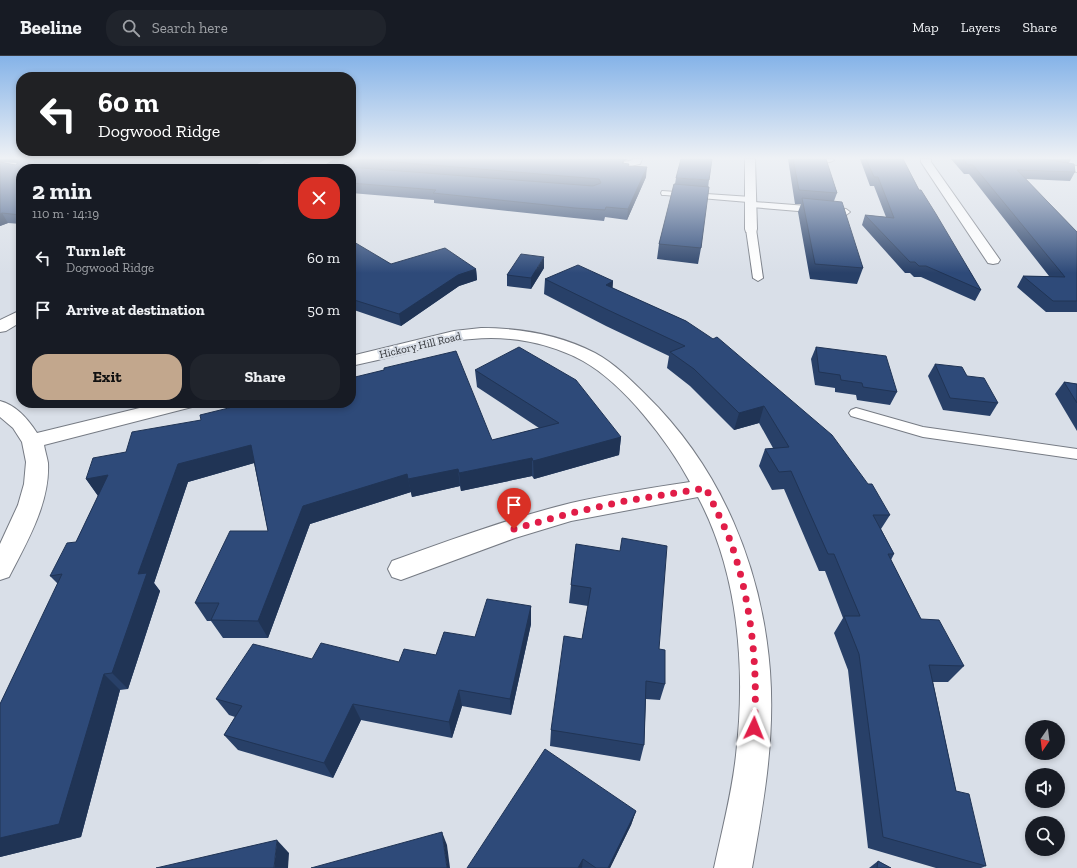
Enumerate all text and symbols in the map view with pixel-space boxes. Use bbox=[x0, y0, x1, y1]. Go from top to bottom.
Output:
search box bbox=[106, 10, 386, 46]
text: Beeline bbox=[20, 16, 82, 39]
icon: search bbox=[120, 17, 142, 39]
text: Search here bbox=[152, 19, 228, 37]
text: Map bbox=[912, 19, 939, 36]
text: Layers bbox=[961, 19, 1000, 36]
text: Share bbox=[1022, 19, 1057, 36]
text: 60 m bbox=[98, 86, 159, 119]
icon: left bbox=[32, 88, 84, 140]
text: Dogwood Ridge bbox=[98, 120, 220, 142]
text: 2 min bbox=[32, 176, 92, 205]
button: close bbox=[298, 177, 340, 219]
text: 110 m · 14:19 bbox=[32, 206, 99, 221]
text: Turn left bbox=[66, 242, 126, 260]
icon: left bbox=[32, 247, 54, 269]
text: 60 m bbox=[307, 249, 340, 267]
text: Dogwood Ridge bbox=[66, 260, 154, 275]
icon: arrive bbox=[32, 299, 54, 321]
text: Arrive at destination bbox=[66, 301, 205, 319]
text: 50 m bbox=[307, 301, 340, 319]
street label: Hickory Hill Road bbox=[378, 330, 462, 361]
button: Exit bbox=[32, 354, 182, 400]
button: Share bbox=[190, 354, 340, 400]
pin bbox=[497, 488, 531, 529]
icon: arrive bbox=[503, 494, 525, 516]
position arrow bbox=[733, 707, 775, 749]
north arrow bbox=[1025, 720, 1065, 760]
map controls bbox=[1025, 720, 1065, 856]
button: sound bbox=[1025, 768, 1065, 808]
button: search bbox=[1025, 816, 1065, 856]

